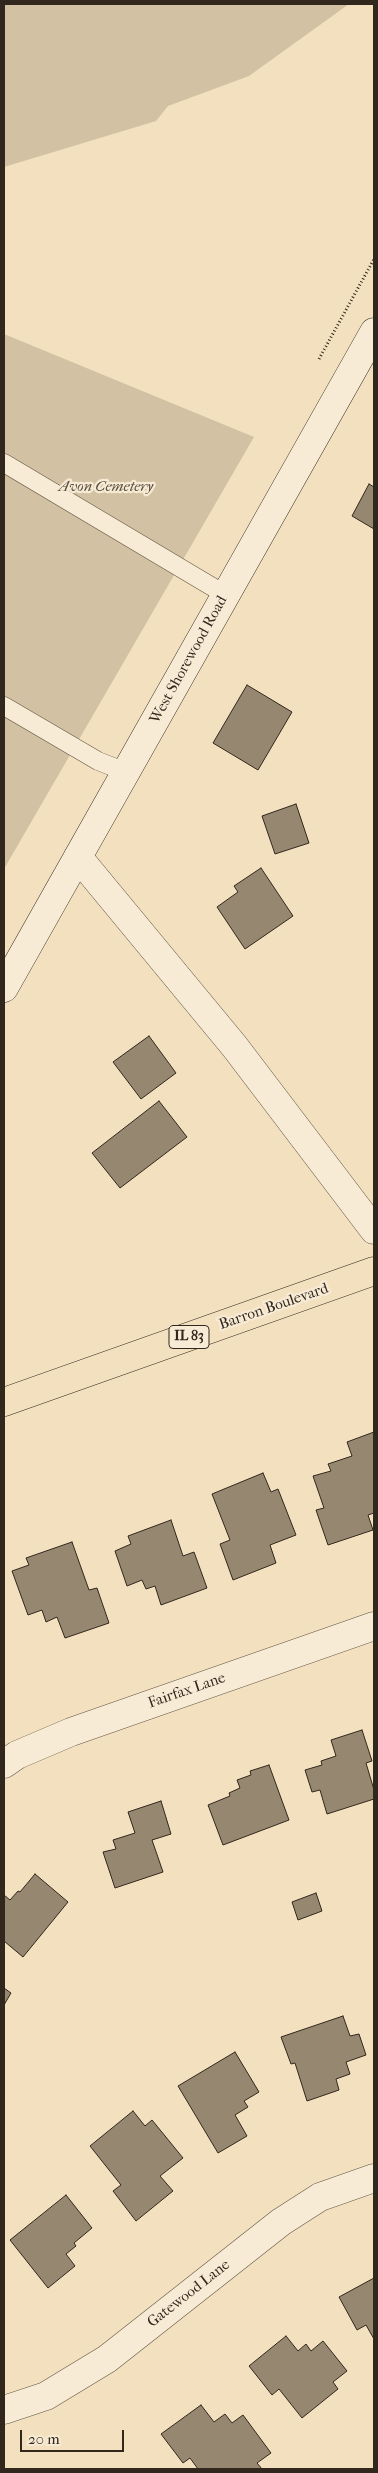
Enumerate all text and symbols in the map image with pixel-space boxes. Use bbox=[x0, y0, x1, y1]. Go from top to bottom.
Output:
park label: Avon Cemetery bbox=[59, 478, 153, 496]
street label: West Shorewood Road bbox=[146, 593, 232, 727]
street label: Barron Boulevard bbox=[217, 1280, 331, 1334]
road number: IL 83 bbox=[169, 1325, 209, 1348]
street label: Fairfax Lane bbox=[146, 1669, 228, 1713]
street label: Gatewood Lane bbox=[144, 2256, 234, 2332]
scale bar bbox=[22, 2420, 126, 2452]
text: 20 m bbox=[28, 2430, 60, 2448]

